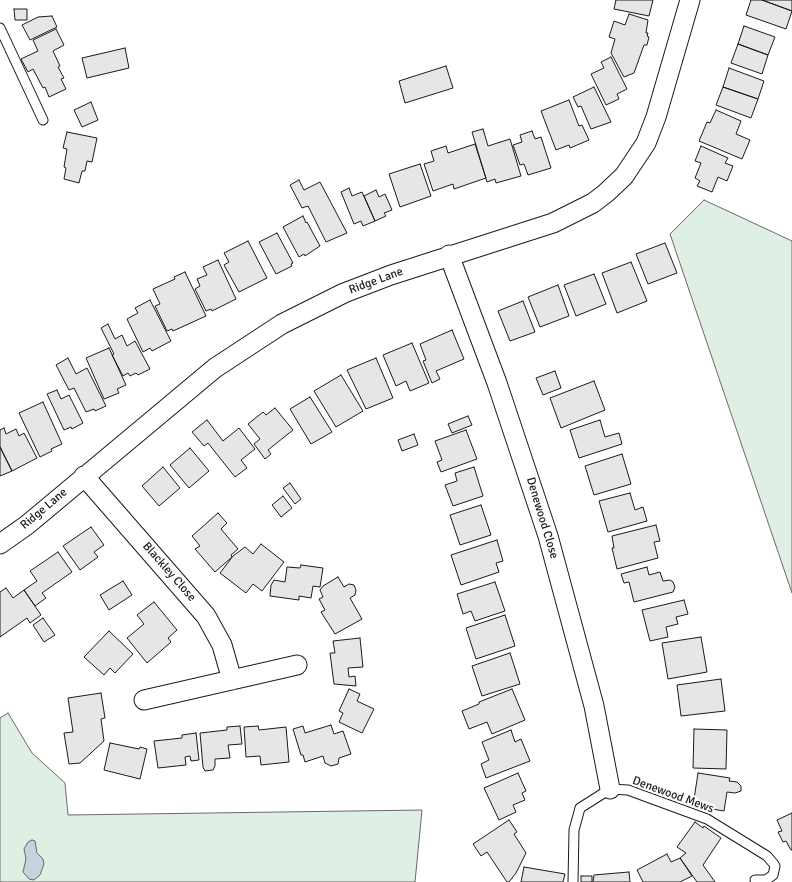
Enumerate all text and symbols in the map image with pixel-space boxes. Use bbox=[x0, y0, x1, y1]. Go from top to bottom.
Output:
street label: Ridge Lane bbox=[347, 265, 405, 297]
street label: Denewood Close bbox=[523, 476, 561, 560]
street label: Ridge Lane bbox=[18, 485, 70, 533]
street label: Blackley Close bbox=[139, 539, 199, 605]
street label: Denewood Mews bbox=[630, 774, 716, 816]

